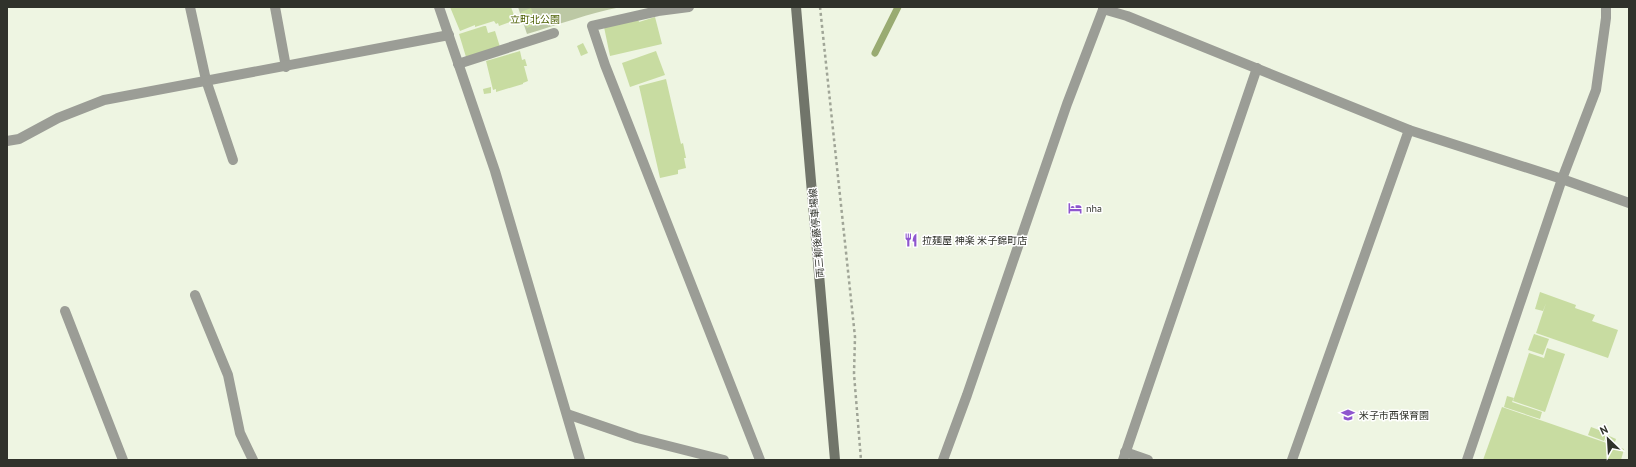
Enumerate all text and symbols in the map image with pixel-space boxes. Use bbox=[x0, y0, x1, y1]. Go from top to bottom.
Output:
park label: 立町北公園 bbox=[510, 13, 560, 26]
street label: 両三柳後藤停車場線 bbox=[806, 188, 827, 278]
hotel icon: nha bbox=[1067, 200, 1083, 216]
place label: nha bbox=[1086, 202, 1102, 215]
restaurant icon: 拉麺屋 神楽 米子錦町店 bbox=[903, 232, 919, 248]
place label: 拉麺屋 神楽 米子錦町店 bbox=[922, 234, 1027, 247]
school or university icon: 米子市西保育園 bbox=[1340, 407, 1356, 423]
place label: 米子市西保育園 bbox=[1359, 409, 1429, 422]
north arrow bbox=[1588, 419, 1628, 459]
text: N bbox=[1598, 422, 1610, 438]

